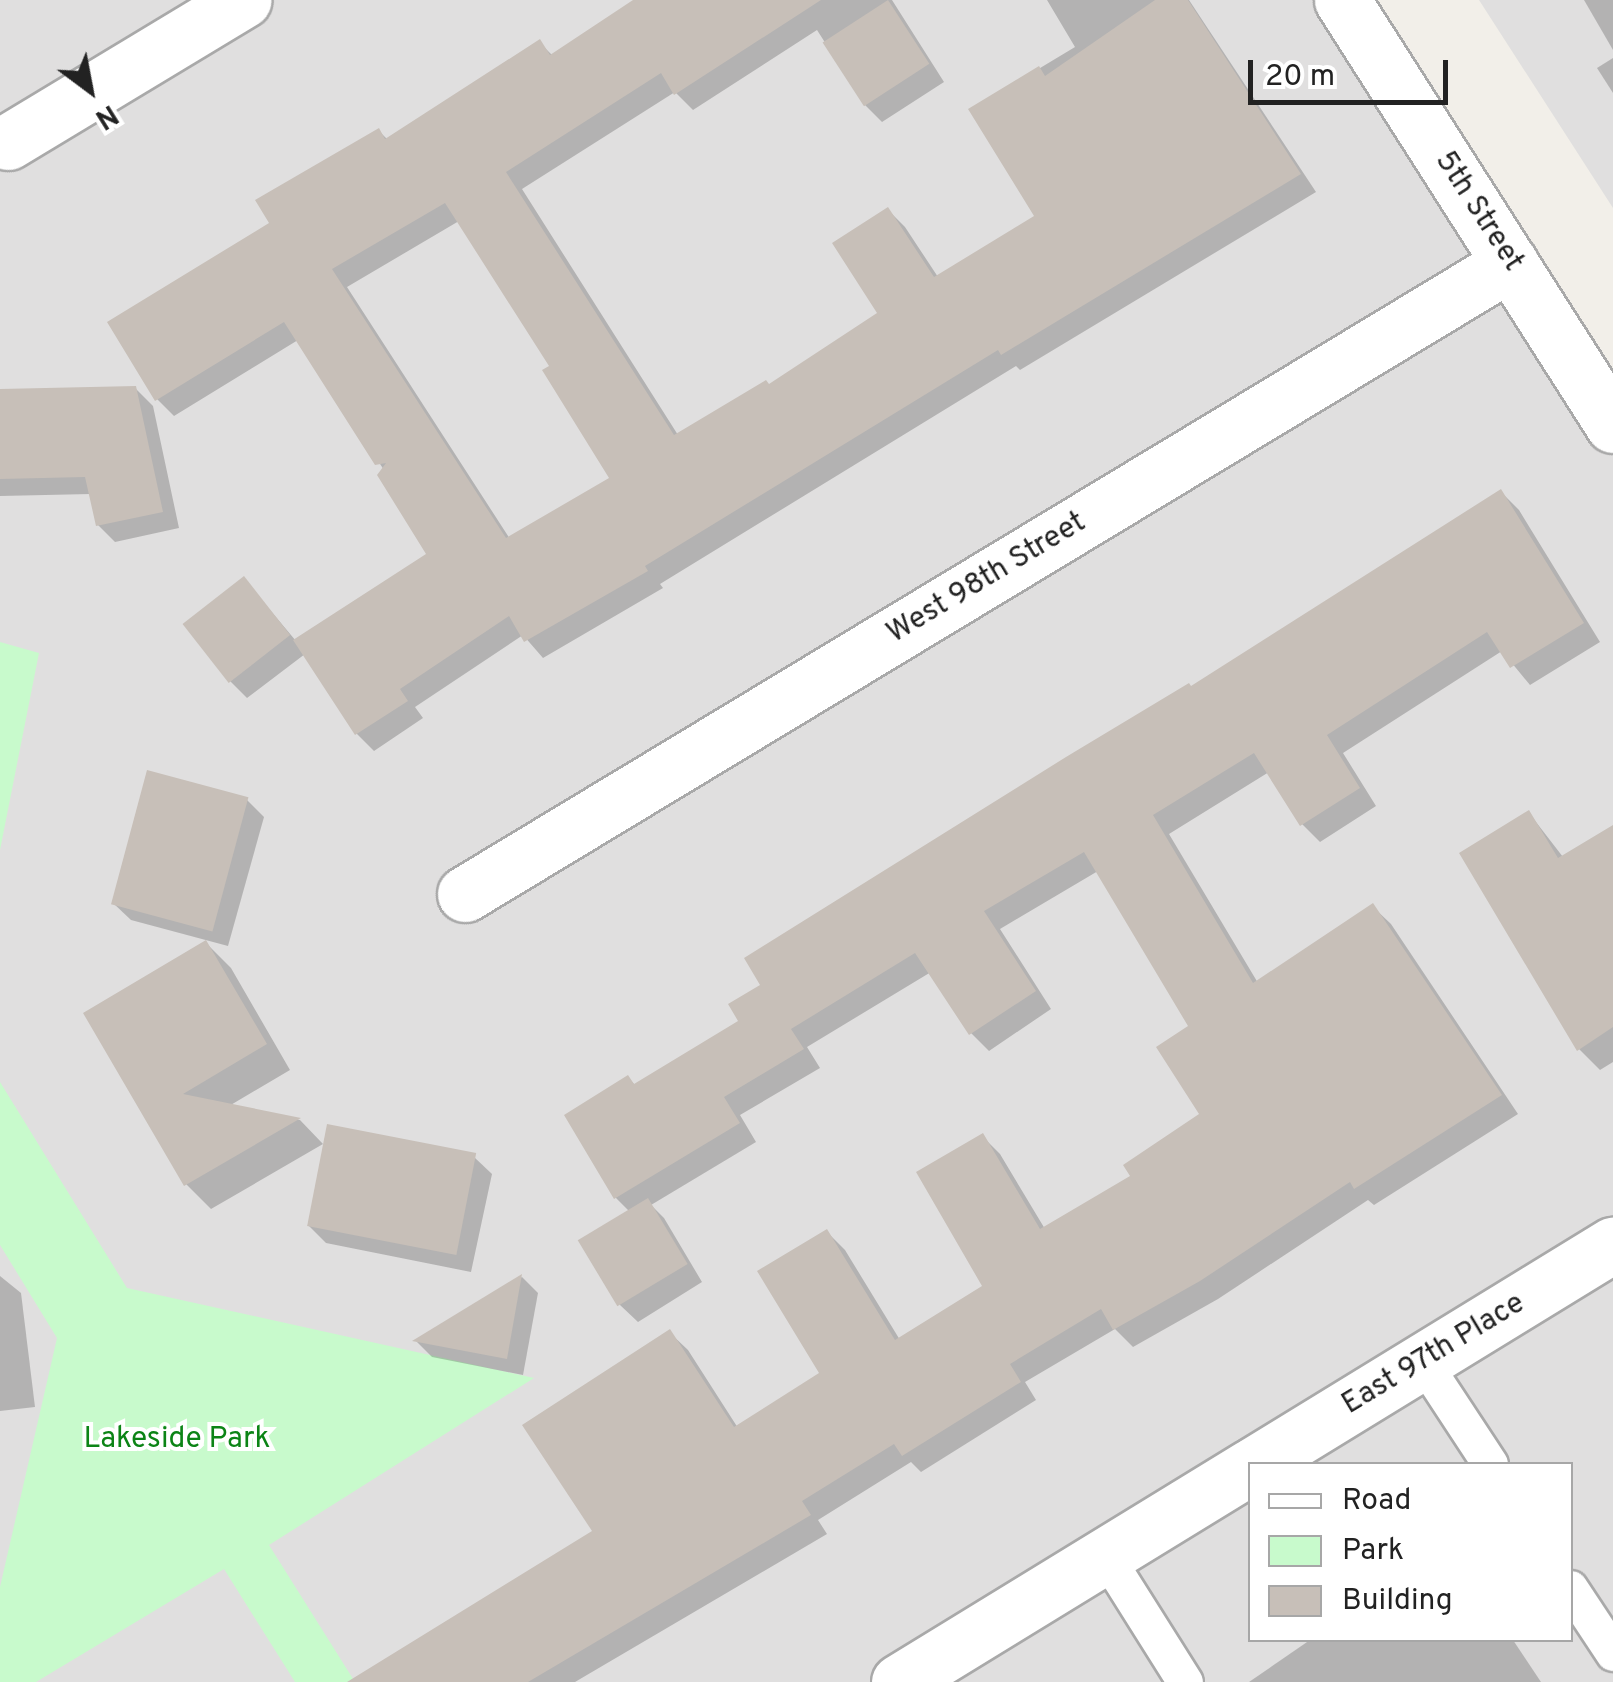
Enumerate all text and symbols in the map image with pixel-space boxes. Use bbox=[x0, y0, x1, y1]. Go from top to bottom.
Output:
north arrow bbox=[40, 40, 140, 140]
scale bar bbox=[1253, 40, 1453, 102]
text: 20 m bbox=[1265, 59, 1335, 96]
text: N bbox=[88, 95, 124, 136]
street label: 5th Street bbox=[1426, 145, 1530, 279]
street label: West 98th Street bbox=[881, 505, 1093, 653]
street label: East 97th Place bbox=[1336, 1286, 1532, 1424]
park label: Lakeside Park bbox=[83, 1422, 271, 1458]
legend bbox=[1248, 1462, 1573, 1642]
text: Road bbox=[1342, 1483, 1411, 1520]
text: Park bbox=[1342, 1533, 1404, 1570]
text: Building bbox=[1342, 1583, 1453, 1620]

